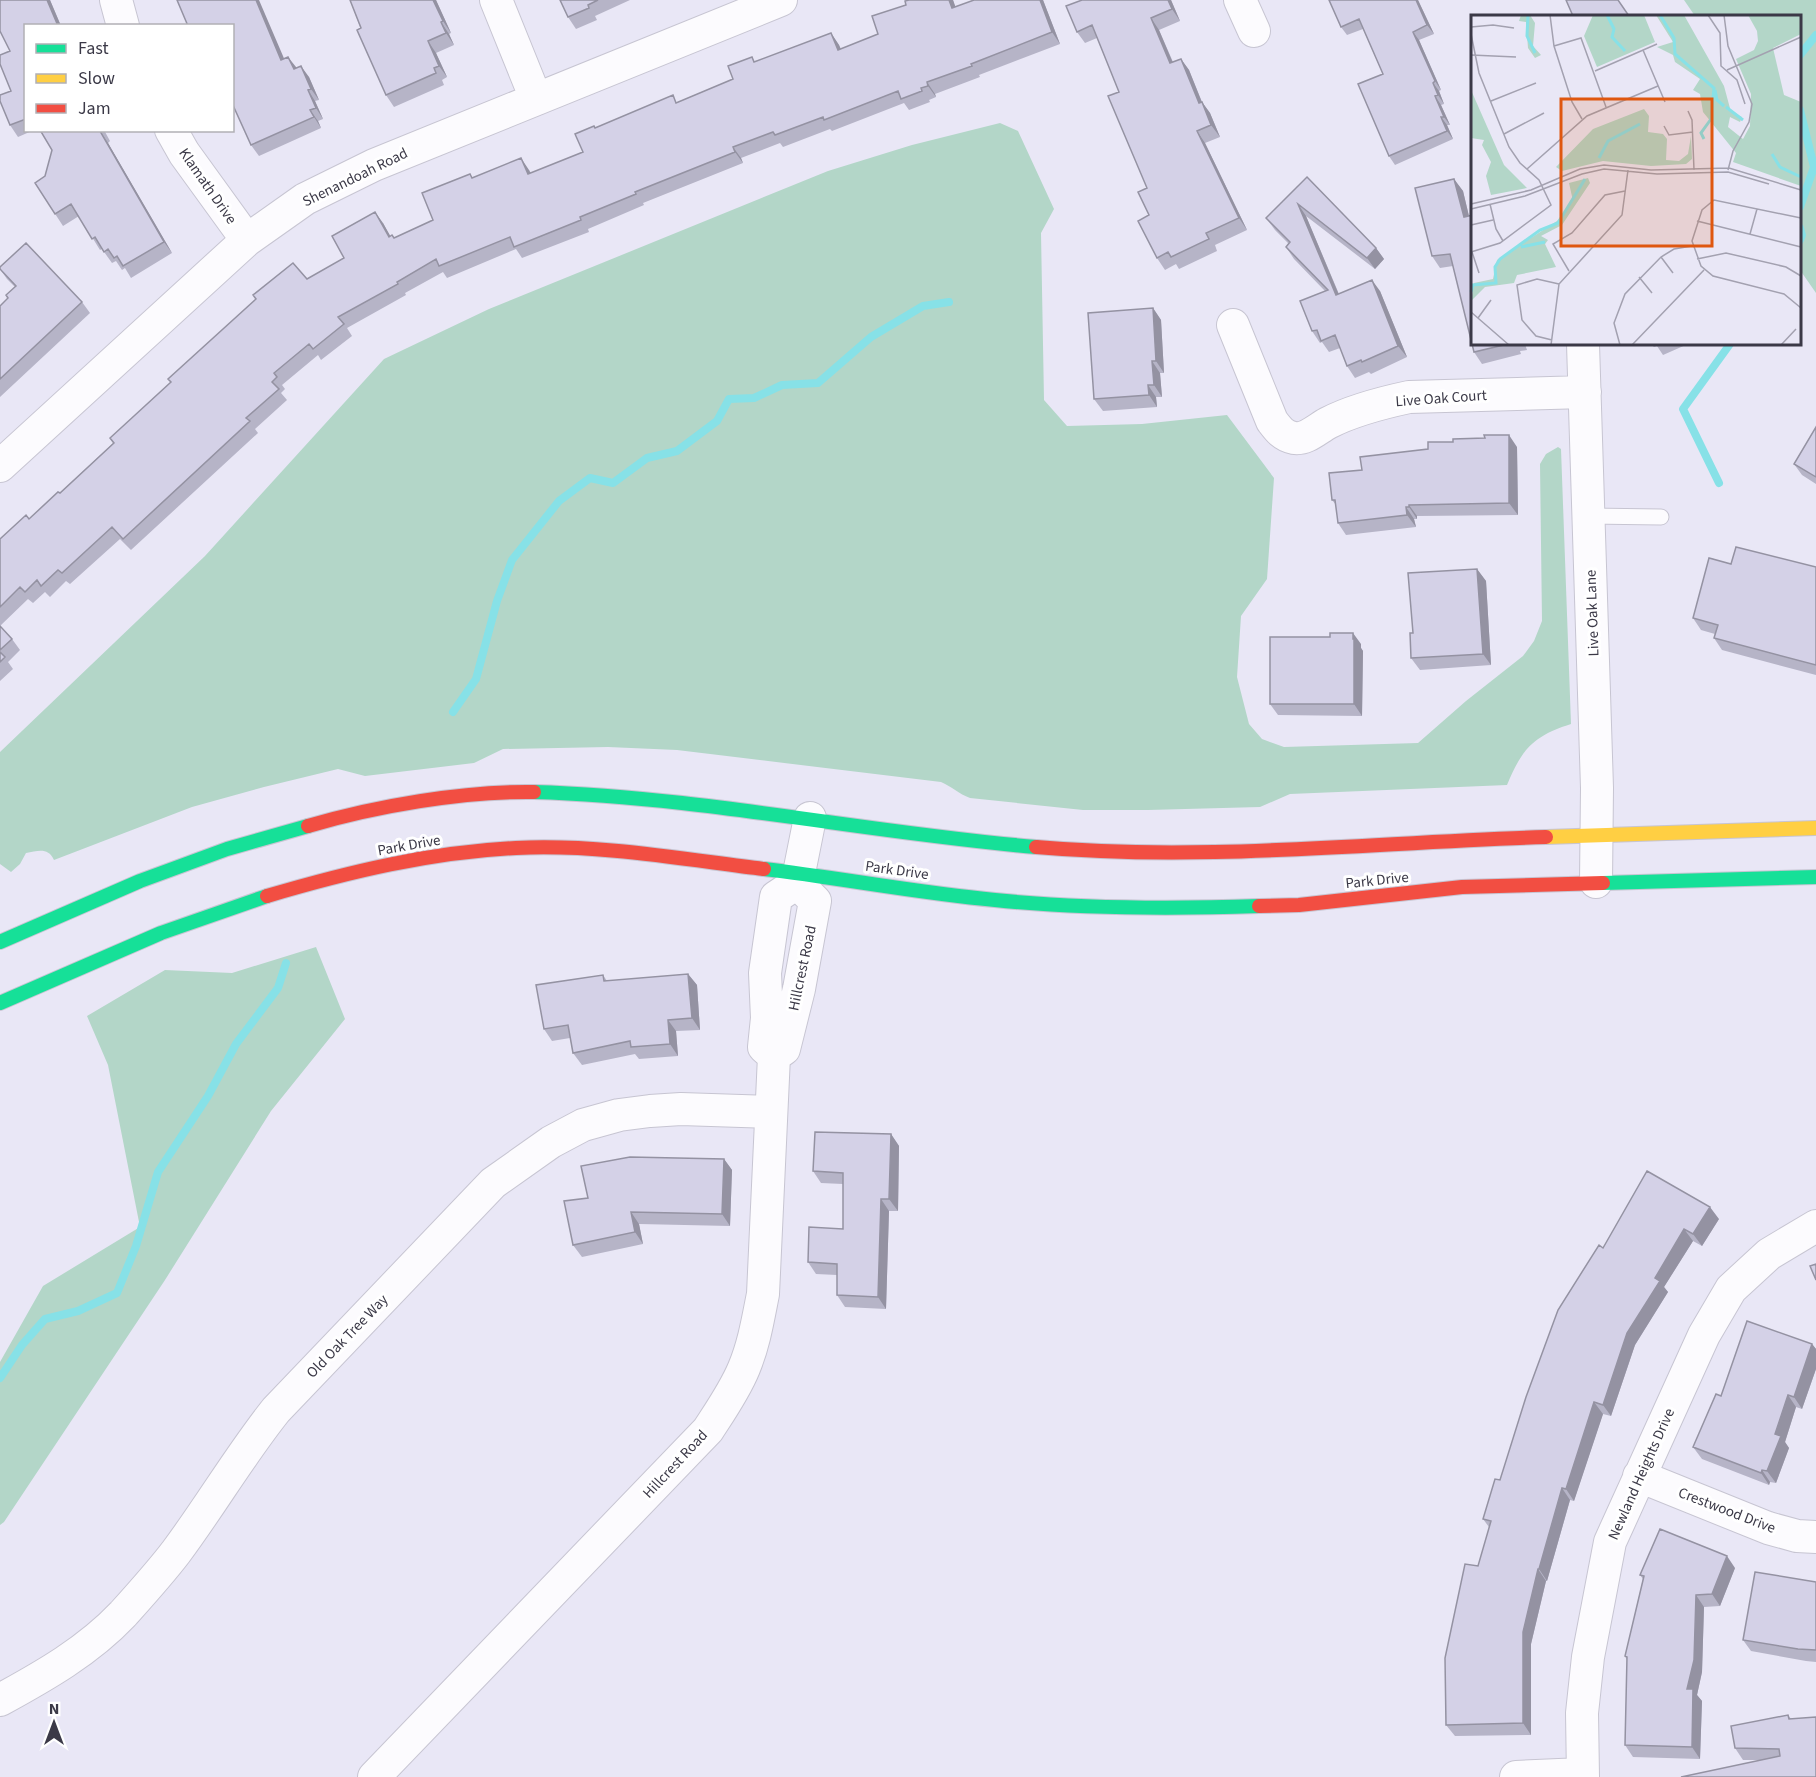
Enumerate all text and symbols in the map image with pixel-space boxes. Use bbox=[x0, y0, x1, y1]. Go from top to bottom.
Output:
inset map bbox=[1471, 15, 1801, 345]
legend bbox=[24, 24, 234, 132]
text: Fast bbox=[78, 36, 109, 61]
text: Slow bbox=[78, 66, 115, 91]
text: Jam bbox=[78, 96, 111, 121]
street label: Shenandoah Road bbox=[299, 143, 411, 212]
street label: Klamath Drive bbox=[174, 144, 242, 229]
street label: Live Oak Court bbox=[1395, 385, 1487, 412]
street label: Live Oak Lane bbox=[1580, 569, 1605, 657]
street label: Park Drive bbox=[376, 830, 442, 861]
street label: Park Drive bbox=[864, 856, 930, 885]
street label: Park Drive bbox=[1344, 867, 1410, 894]
street label: Hillcrest Road bbox=[783, 924, 822, 1013]
street label: Old Oak Tree Way bbox=[302, 1290, 393, 1383]
street label: Newland Heights Drive bbox=[1603, 1405, 1680, 1543]
street label: Hillcrest Road bbox=[638, 1425, 713, 1503]
street label: Crestwood Drive bbox=[1675, 1482, 1779, 1539]
north arrow bbox=[24, 1693, 84, 1753]
text: N bbox=[49, 1698, 59, 1720]

